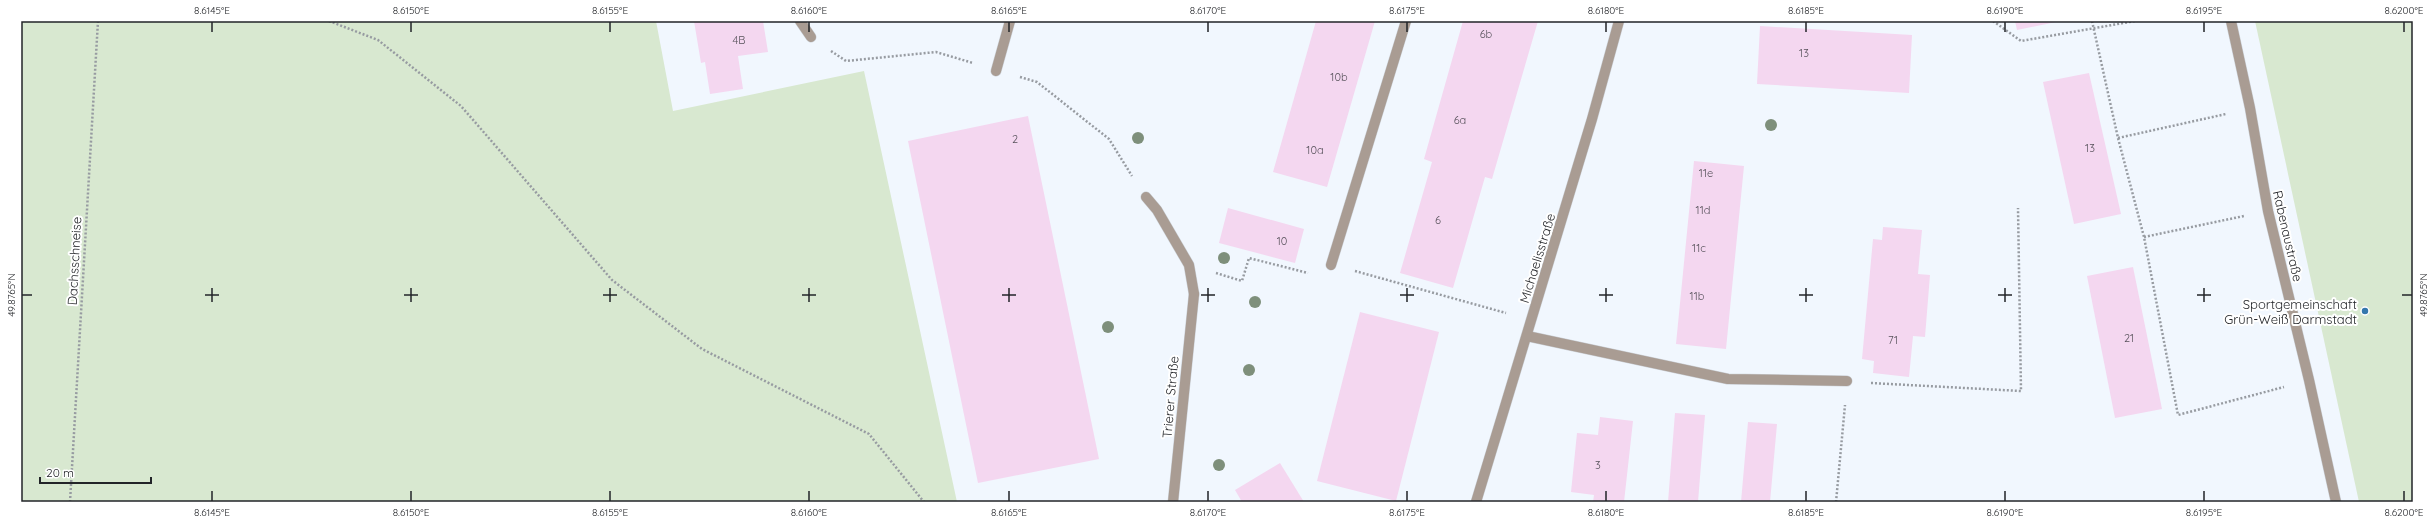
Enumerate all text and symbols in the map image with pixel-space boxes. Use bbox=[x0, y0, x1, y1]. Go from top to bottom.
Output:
text: 8.6145°E bbox=[194, 4, 230, 17]
text: 8.6150°E bbox=[393, 4, 430, 17]
text: 8.6155°E bbox=[592, 4, 628, 17]
text: 8.6160°E bbox=[791, 4, 828, 17]
text: 8.6165°E bbox=[991, 4, 1027, 17]
text: 8.6170°E bbox=[1190, 4, 1226, 17]
text: 8.6175°E bbox=[1389, 4, 1425, 17]
text: 8.6180°E bbox=[1588, 4, 1625, 17]
text: 8.6185°E bbox=[1788, 4, 1824, 17]
text: 8.6190°E bbox=[1987, 4, 2024, 17]
text: 8.6195°E bbox=[2186, 4, 2222, 17]
text: 8.6200°E bbox=[2384, 4, 2424, 17]
house number: 6b bbox=[1480, 27, 1493, 41]
house number: 4B bbox=[733, 33, 745, 47]
house number: 13 bbox=[1799, 46, 1809, 60]
house number: 10b bbox=[1330, 70, 1348, 84]
house number: 6a bbox=[1454, 113, 1466, 127]
house number: 2 bbox=[1012, 132, 1018, 146]
house number: 13 bbox=[2085, 141, 2095, 155]
house number: 10a bbox=[1306, 143, 1324, 157]
house number: 11e bbox=[1699, 166, 1713, 180]
street label: Rabenaustraße bbox=[2270, 189, 2306, 283]
house number: 11d bbox=[1696, 203, 1710, 217]
street label: Michaelisstraße bbox=[1516, 211, 1558, 305]
house number: 6 bbox=[1435, 213, 1441, 227]
street label: Dachsschneise bbox=[64, 216, 84, 306]
house number: 10 bbox=[1277, 234, 1287, 248]
house number: 11c bbox=[1692, 241, 1706, 255]
text: 49.8765°N bbox=[5, 273, 18, 317]
text: 49.8765°N bbox=[2417, 273, 2430, 317]
house number: 11b bbox=[1690, 289, 1705, 303]
place label: Sportgemeinschaft Grün-Weiß Darmstadt bbox=[2224, 296, 2357, 327]
marker: Sportgemeinschaft Grün-Weiß Darmstadt bbox=[2360, 306, 2370, 316]
house number: 21 bbox=[2124, 331, 2134, 345]
house number: 71 bbox=[1888, 333, 1898, 347]
street label: Trierer Straße bbox=[1158, 355, 1182, 439]
house number: 3 bbox=[1595, 458, 1601, 472]
scale bar bbox=[40, 459, 151, 485]
text: 20 m bbox=[46, 465, 74, 480]
text: 8.6145°E bbox=[194, 506, 230, 519]
text: 8.6150°E bbox=[393, 506, 430, 519]
text: 8.6155°E bbox=[592, 506, 628, 519]
text: 8.6160°E bbox=[791, 506, 828, 519]
text: 8.6165°E bbox=[991, 506, 1027, 519]
text: 8.6170°E bbox=[1190, 506, 1226, 519]
text: 8.6175°E bbox=[1389, 506, 1425, 519]
text: 8.6180°E bbox=[1588, 506, 1625, 519]
text: 8.6185°E bbox=[1788, 506, 1824, 519]
text: 8.6190°E bbox=[1987, 506, 2024, 519]
text: 8.6195°E bbox=[2186, 506, 2222, 519]
text: 8.6200°E bbox=[2384, 506, 2424, 519]

